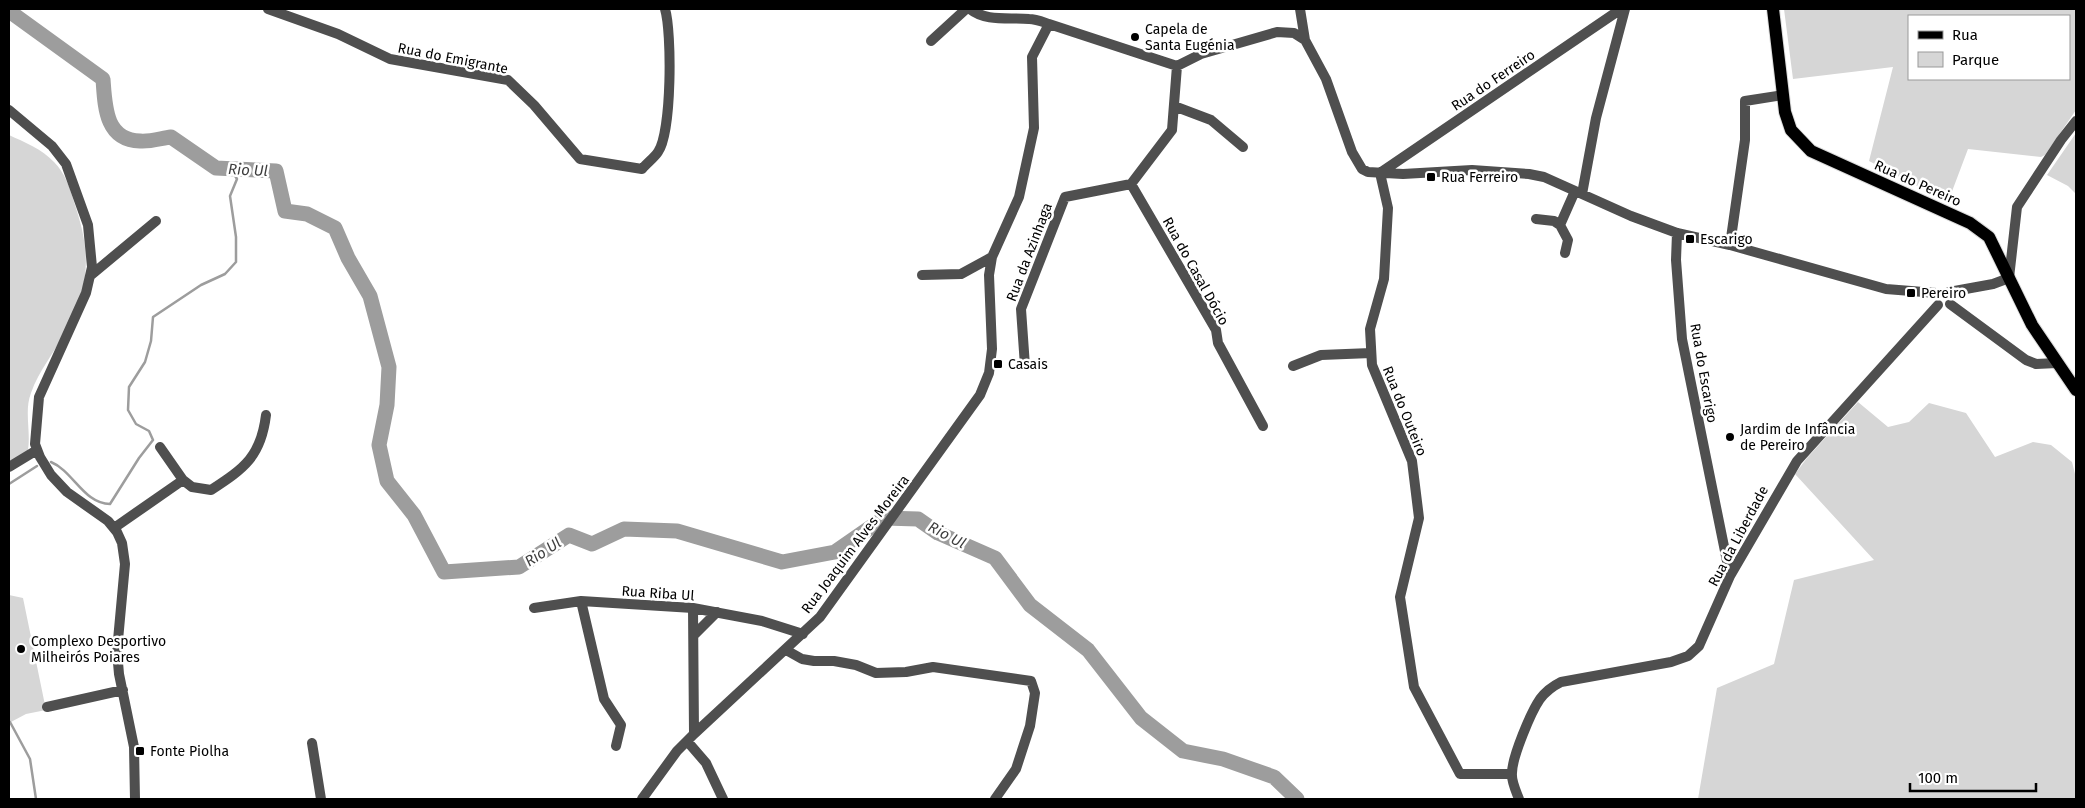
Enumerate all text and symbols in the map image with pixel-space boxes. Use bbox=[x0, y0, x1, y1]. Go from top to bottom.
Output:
legend bbox=[1908, 15, 2070, 80]
place label: Capela de Santa Eugénia bbox=[1145, 21, 1235, 54]
text: Rua bbox=[1952, 26, 1978, 44]
marker: Capela de Santa Eugénia bbox=[1129, 31, 1141, 43]
street label: Rua do Emigrante bbox=[396, 39, 509, 78]
street label: Rua do Ferreiro bbox=[1448, 46, 1538, 115]
text: Parque bbox=[1952, 51, 1999, 69]
street label: Rua do Pereiro bbox=[1872, 157, 1964, 210]
water label: Rio Ul bbox=[228, 160, 268, 180]
place label: Rua Ferreiro bbox=[1441, 169, 1518, 186]
marker: Rua Ferreiro bbox=[1425, 171, 1437, 183]
street label: Rua da Azinhaga bbox=[1003, 200, 1056, 304]
street label: Rua do Casal Dócio bbox=[1159, 214, 1232, 328]
place label: Escarigo bbox=[1700, 231, 1753, 248]
marker: Escarigo bbox=[1684, 233, 1696, 245]
place label: Pereiro bbox=[1921, 285, 1966, 302]
marker: Pereiro bbox=[1905, 287, 1917, 299]
street label: Rua do Escarigo bbox=[1686, 322, 1721, 424]
place label: Casais bbox=[1008, 356, 1048, 373]
marker: Casais bbox=[992, 358, 1004, 370]
street label: Rua do Outeiro bbox=[1379, 364, 1430, 459]
place label: Jardim de Infância de Pereiro bbox=[1740, 421, 1855, 454]
marker: Jardim de Infância de Pereiro bbox=[1724, 431, 1736, 443]
street label: Rua Joaquim Alves Moreira bbox=[798, 472, 913, 617]
street label: Rua da Liberdade bbox=[1705, 483, 1772, 589]
water label: Rio Ul bbox=[925, 518, 969, 552]
water label: Rio Ul bbox=[521, 534, 565, 570]
street label: Rua Riba Ul bbox=[621, 582, 695, 605]
place label: Complexo Desportivo Milheirós Poiares bbox=[31, 633, 166, 666]
marker: Complexo Desportivo Milheirós Poiares bbox=[15, 643, 27, 655]
place label: Fonte Piolha bbox=[150, 743, 229, 760]
marker: Fonte Piolha bbox=[134, 745, 146, 757]
scale bar bbox=[1910, 760, 2036, 792]
text: 100 m bbox=[1918, 769, 1958, 787]

